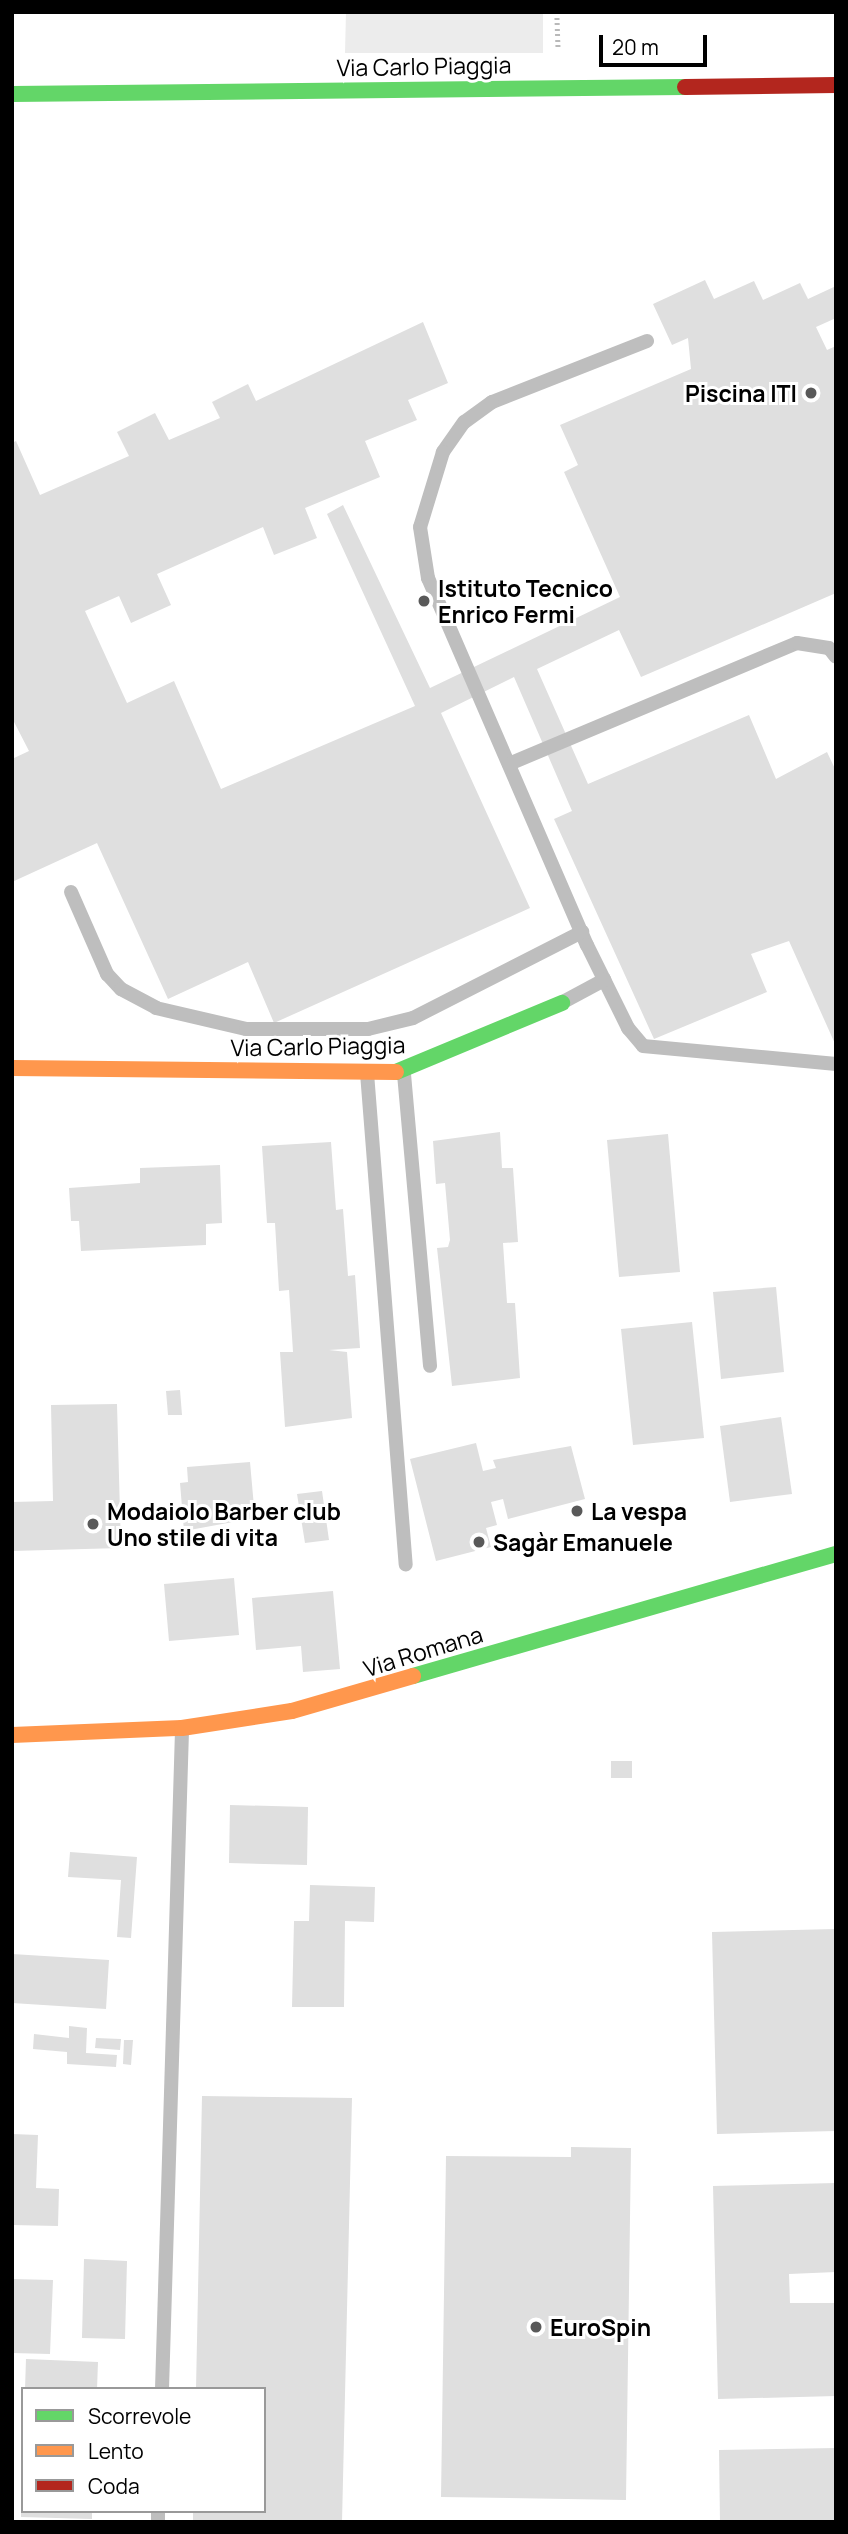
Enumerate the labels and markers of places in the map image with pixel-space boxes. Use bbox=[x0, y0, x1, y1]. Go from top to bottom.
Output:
place label: Piscina ITI bbox=[685, 379, 797, 407]
marker: Piscina ITI bbox=[803, 385, 819, 401]
place label: Istituto Tecnico Enrico Fermi bbox=[438, 574, 613, 628]
marker: Istituto Tecnico Enrico Fermi bbox=[416, 593, 432, 609]
place label: Modaiolo Barber club Uno stile di vita bbox=[107, 1497, 341, 1551]
place label: La vespa bbox=[591, 1497, 687, 1525]
marker: La vespa bbox=[569, 1503, 585, 1519]
marker: Modaiolo Barber club Uno stile di vita bbox=[85, 1516, 101, 1532]
place label: Sagàr Emanuele bbox=[493, 1528, 673, 1556]
marker: Sagàr Emanuele bbox=[471, 1534, 487, 1550]
place label: EuroSpin bbox=[550, 2313, 651, 2341]
marker: EuroSpin bbox=[528, 2319, 544, 2335]

